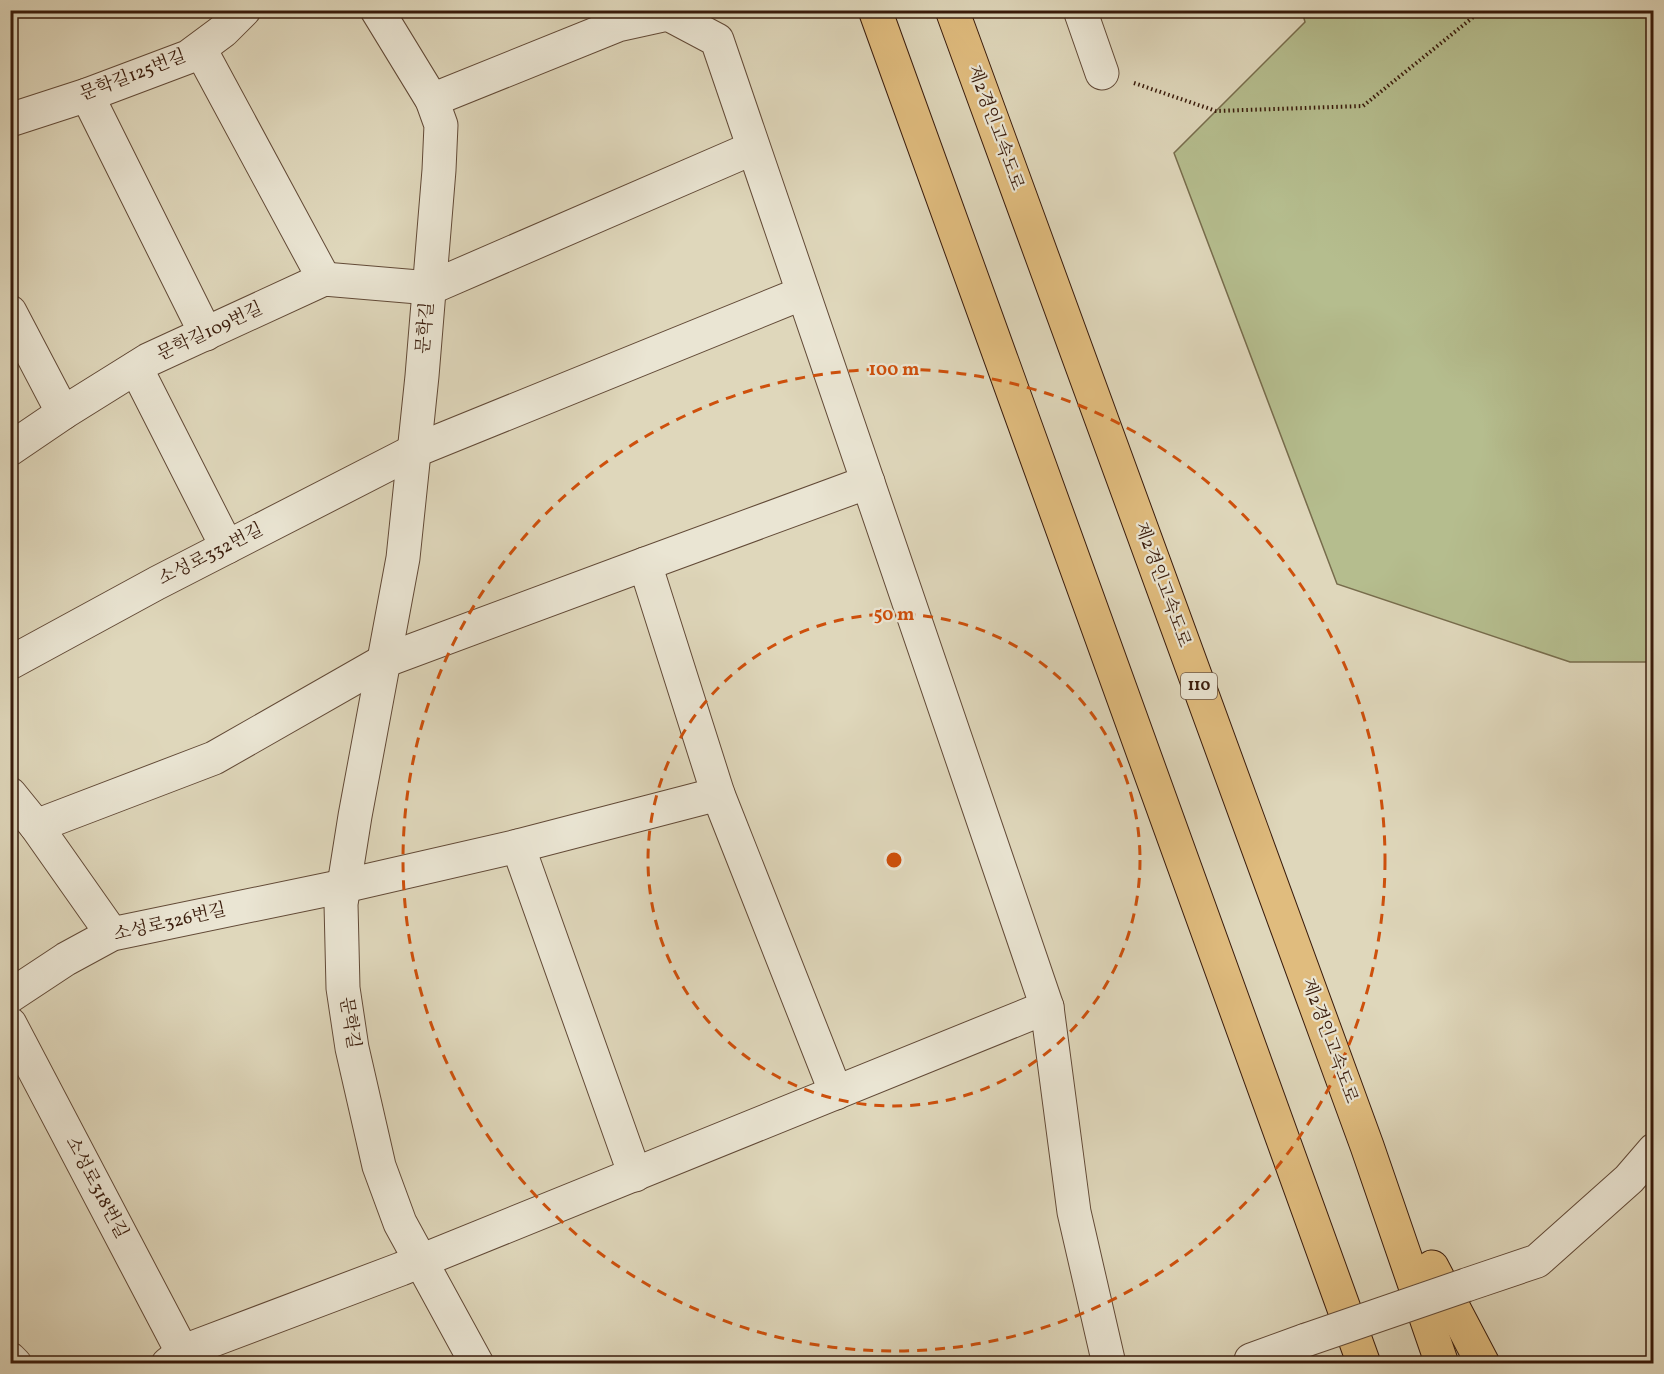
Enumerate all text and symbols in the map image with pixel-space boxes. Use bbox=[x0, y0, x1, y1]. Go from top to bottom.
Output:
street label: 문학길125번길 bbox=[76, 44, 190, 108]
street label: 제2경인고속도로 bbox=[961, 62, 1029, 194]
street label: 문학길109번길 bbox=[153, 297, 267, 367]
street label: 문학길 bbox=[411, 301, 441, 355]
text: 100 m bbox=[869, 358, 919, 383]
street label: 소성로332번길 bbox=[154, 518, 268, 592]
street label: 제2경인고속도로 bbox=[1128, 519, 1196, 651]
text: 50 m bbox=[874, 603, 914, 628]
road number: 110 bbox=[1181, 673, 1217, 699]
centre of rings bbox=[884, 850, 904, 870]
street label: 소성로326번길 bbox=[111, 898, 229, 948]
street label: 제2경인고속도로 bbox=[1295, 975, 1363, 1107]
street label: 문학길 bbox=[333, 995, 365, 1051]
street label: 소성로318번길 bbox=[59, 1133, 133, 1243]

